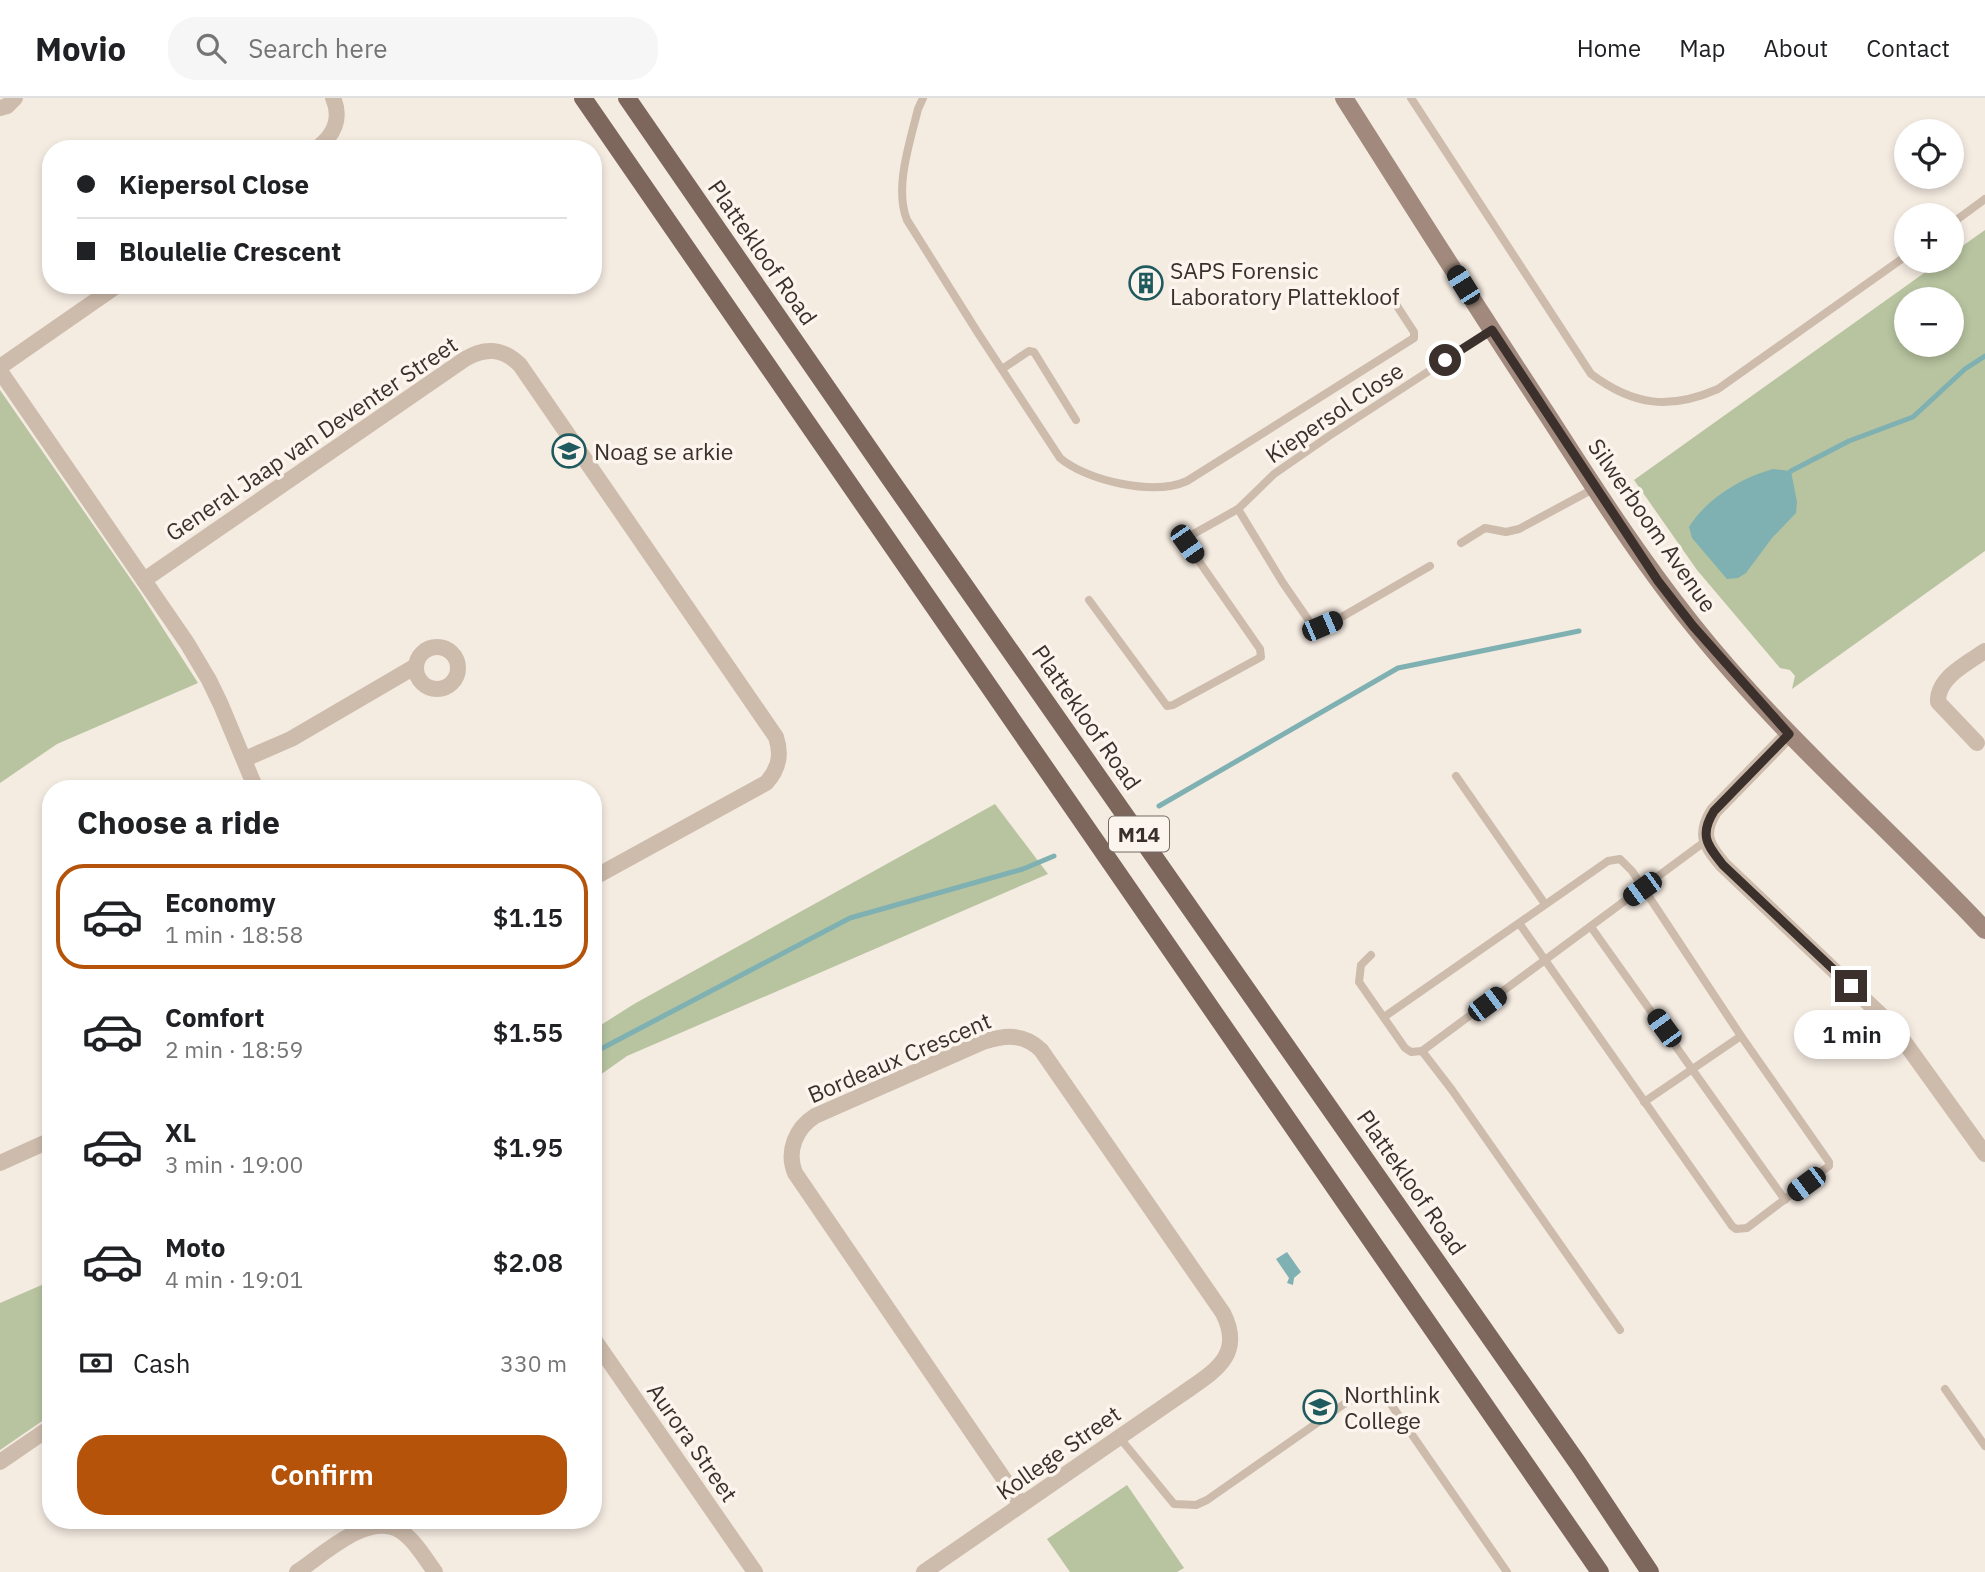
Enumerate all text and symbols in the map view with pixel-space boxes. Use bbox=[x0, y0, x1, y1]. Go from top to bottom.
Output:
search box bbox=[168, 17, 658, 80]
text: Movio bbox=[35, 27, 126, 70]
icon: search bbox=[192, 29, 230, 67]
text: Search here bbox=[248, 31, 388, 65]
text: Home bbox=[1577, 32, 1641, 64]
text: Map bbox=[1679, 32, 1725, 64]
text: About bbox=[1763, 32, 1828, 64]
text: Contact bbox=[1866, 32, 1950, 64]
map controls bbox=[1894, 119, 1964, 357]
button: locate bbox=[1894, 119, 1964, 189]
text: Kiepersol Close bbox=[119, 167, 309, 201]
street label: Plattekloof Road bbox=[702, 173, 824, 331]
button: + bbox=[1894, 203, 1964, 273]
text: Bloulelie Crescent bbox=[119, 234, 341, 268]
place label: SAPS Forensic Laboratory Plattekloof bbox=[1170, 255, 1399, 311]
car bbox=[1443, 262, 1484, 308]
building icon: SAPS Forensic Laboratory Plattekloof bbox=[1127, 264, 1165, 302]
button: − bbox=[1894, 287, 1964, 357]
street label: General Jaap van Deventer Street bbox=[159, 329, 463, 547]
route start bbox=[1429, 344, 1461, 376]
street label: Kiepersol Close bbox=[1259, 355, 1409, 469]
school or university icon: Noag se arkie bbox=[550, 432, 588, 470]
street label: Silwerboom Avenue bbox=[1582, 432, 1724, 618]
place label: Noag se arkie bbox=[594, 436, 733, 466]
car bbox=[1167, 521, 1208, 567]
car bbox=[1299, 608, 1346, 644]
street label: Plattekloof Road bbox=[1026, 638, 1148, 796]
text: Choose a ride bbox=[77, 801, 280, 843]
road number: M14 bbox=[1109, 816, 1169, 852]
car bbox=[1619, 868, 1666, 910]
icon: car bbox=[81, 885, 144, 948]
text: Economy bbox=[165, 885, 276, 919]
text: $1.15 bbox=[493, 900, 563, 934]
text: 1 min · 18:58 bbox=[165, 919, 303, 949]
route end bbox=[1835, 970, 1867, 1002]
car bbox=[1464, 983, 1511, 1025]
icon: car bbox=[81, 1000, 144, 1063]
text: Comfort bbox=[165, 1000, 264, 1034]
street label: Bordeaux Crescent bbox=[803, 1005, 995, 1109]
car bbox=[1644, 1005, 1685, 1051]
callout: 1 min bbox=[1793, 1010, 1909, 1060]
text: $1.55 bbox=[493, 1015, 563, 1049]
text: 1 min bbox=[1822, 1019, 1882, 1049]
text: 2 min · 18:59 bbox=[165, 1034, 303, 1064]
street label: Plattekloof Road bbox=[1351, 1103, 1473, 1261]
icon: car bbox=[81, 1115, 144, 1178]
text: XL bbox=[165, 1115, 196, 1149]
text: $1.95 bbox=[493, 1130, 563, 1164]
text: 3 min · 19:00 bbox=[165, 1149, 303, 1179]
car bbox=[1783, 1163, 1830, 1205]
icon: car bbox=[81, 1230, 144, 1293]
text: Moto bbox=[165, 1230, 225, 1264]
text: $2.08 bbox=[493, 1245, 563, 1279]
text: 4 min · 19:01 bbox=[165, 1264, 303, 1294]
icon: cash bbox=[77, 1344, 115, 1382]
text: Cash bbox=[133, 1346, 190, 1380]
text: 330 m bbox=[500, 1348, 567, 1378]
street label: Aurora Street bbox=[641, 1377, 745, 1507]
place label: Northlink College bbox=[1344, 1379, 1440, 1435]
school or university icon: Northlink College bbox=[1301, 1388, 1339, 1426]
street label: Kollege Street bbox=[990, 1398, 1126, 1506]
button: Confirm bbox=[77, 1435, 567, 1515]

